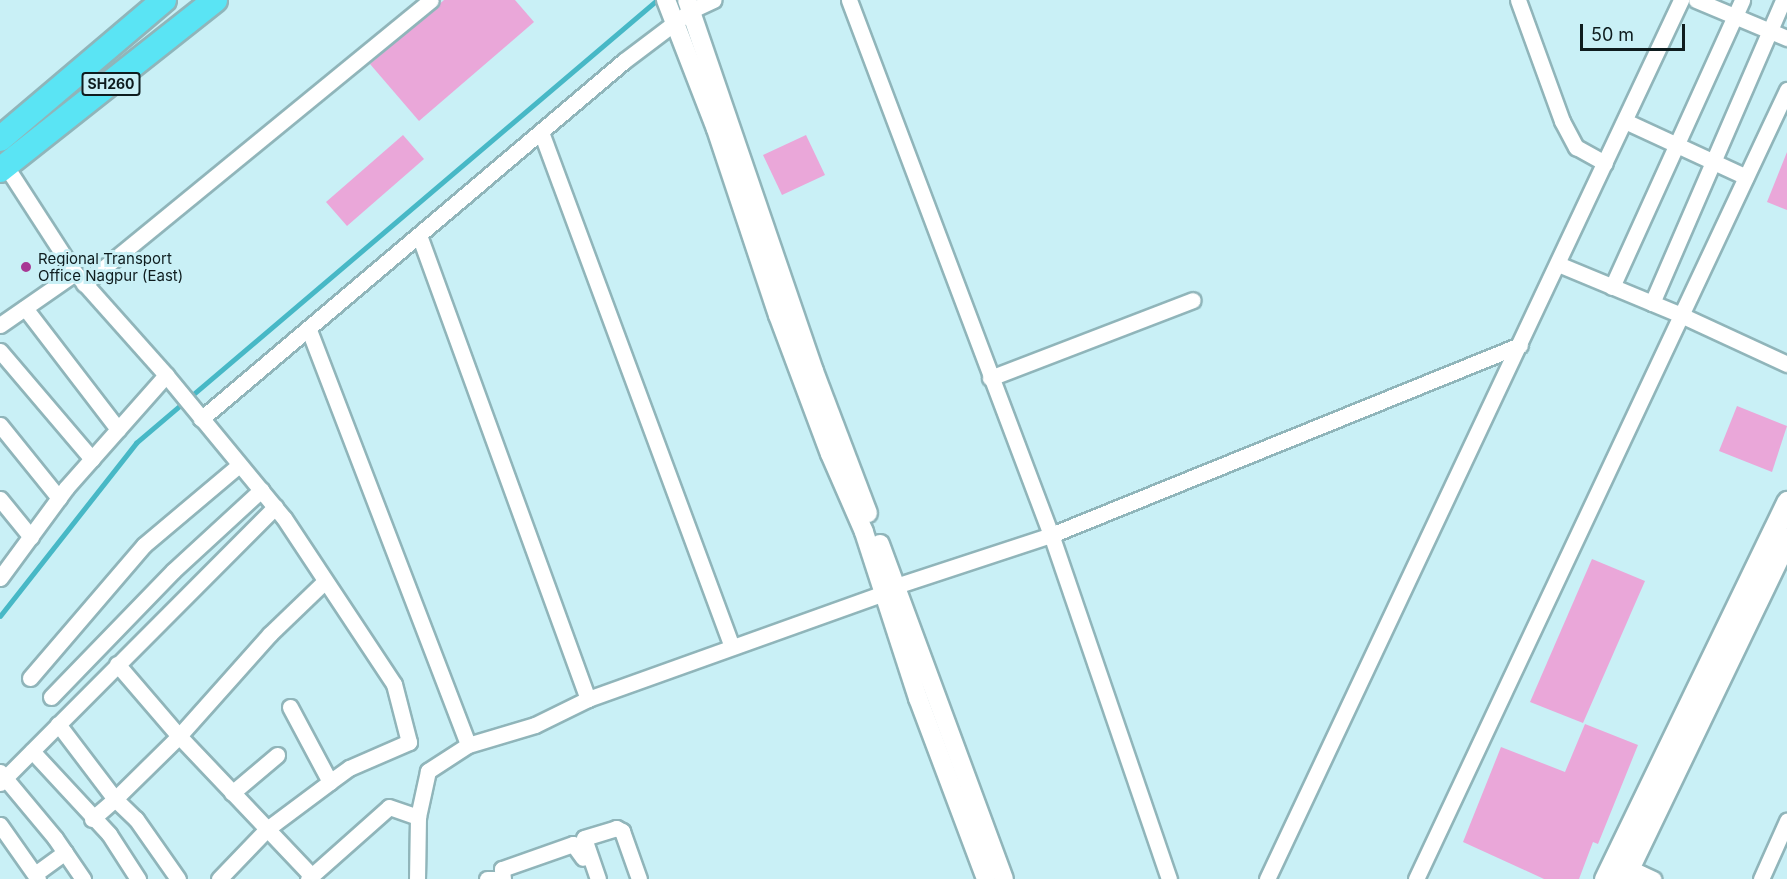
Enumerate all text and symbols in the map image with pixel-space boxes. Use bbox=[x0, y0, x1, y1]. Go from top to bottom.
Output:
scale bar bbox=[1583, 12, 1688, 50]
text: 50 m bbox=[1591, 24, 1634, 45]
road number: SH260 bbox=[81, 73, 141, 95]
place label: Regional Transport Office Nagpur (East) bbox=[38, 249, 183, 284]
marker: Regional Transport Office Nagpur (East) bbox=[19, 260, 33, 274]

